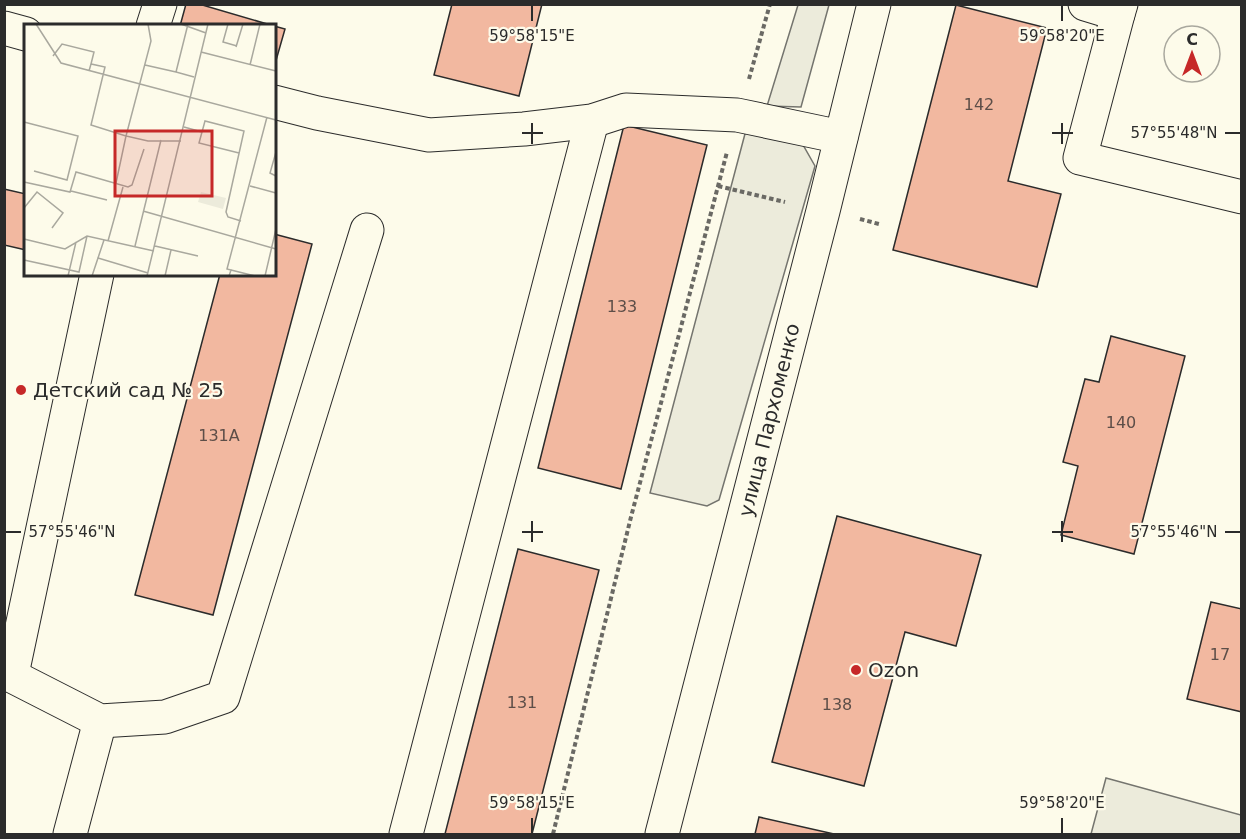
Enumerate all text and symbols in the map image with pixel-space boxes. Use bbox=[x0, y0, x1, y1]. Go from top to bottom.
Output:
inset map bbox=[24, 24, 276, 276]
north arrow bbox=[1162, 24, 1222, 84]
text: 59°58'15"E bbox=[489, 27, 575, 45]
text: 59°58'20"E bbox=[1019, 27, 1105, 45]
text: С bbox=[1186, 30, 1198, 49]
house number: 142 bbox=[964, 95, 994, 114]
text: 57°55'48"N bbox=[1130, 124, 1218, 142]
house number: 133 bbox=[607, 297, 637, 316]
street label: улица Пархоменко bbox=[733, 321, 805, 519]
place label: Детский сад № 25 bbox=[33, 378, 224, 402]
marker: Детский сад № 25 bbox=[14, 383, 28, 397]
house number: 140 bbox=[1106, 413, 1136, 432]
house number: 131А bbox=[198, 426, 240, 445]
text: 57°55'46"N bbox=[28, 523, 116, 541]
text: 57°55'46"N bbox=[1130, 523, 1218, 541]
house number: 17 bbox=[1210, 645, 1230, 664]
place label: Ozon bbox=[868, 658, 919, 682]
marker: Ozon bbox=[849, 663, 863, 677]
house number: 131 bbox=[507, 693, 537, 712]
house number: 138 bbox=[822, 695, 852, 714]
text: 59°58'15"E bbox=[489, 794, 575, 812]
text: 59°58'20"E bbox=[1019, 794, 1105, 812]

